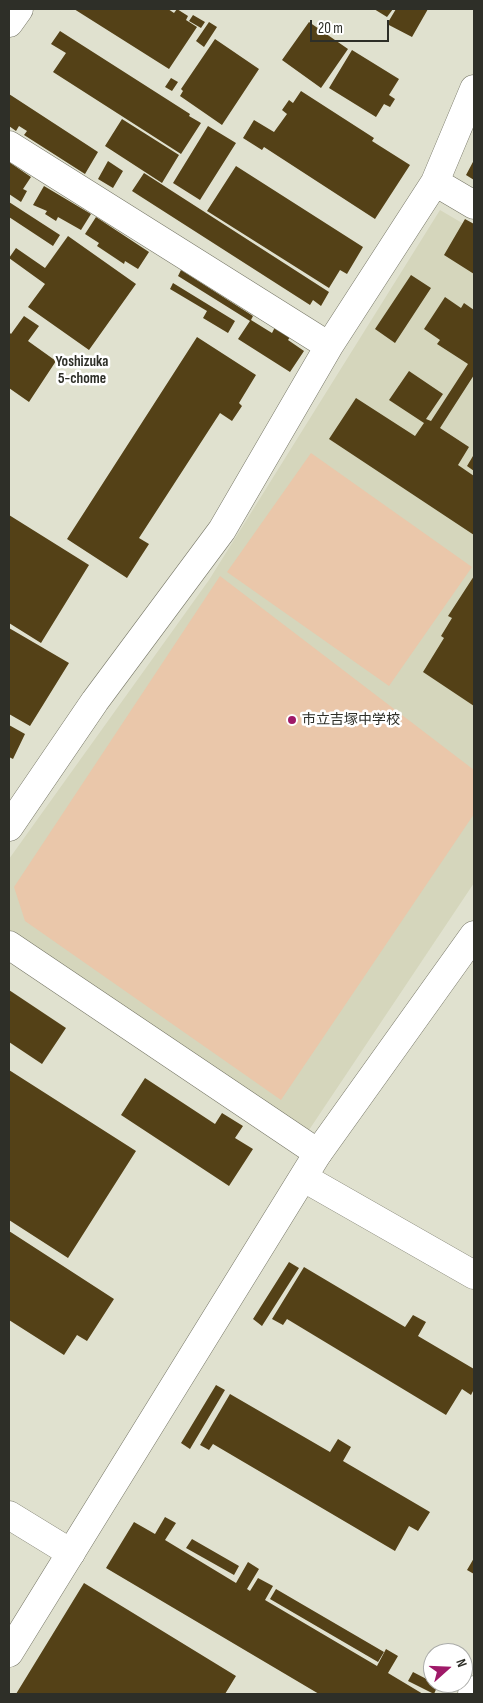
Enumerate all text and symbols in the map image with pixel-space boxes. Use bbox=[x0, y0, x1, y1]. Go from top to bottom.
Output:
scale bar bbox=[313, 10, 392, 42]
text: 20 m bbox=[318, 19, 343, 38]
district label: Yoshizuka 5-chome bbox=[56, 353, 108, 388]
place label: 市立吉塚中学校 bbox=[302, 712, 400, 728]
marker: 市立吉塚中学校 bbox=[286, 714, 298, 726]
north arrow bbox=[423, 1643, 473, 1693]
text: N bbox=[452, 1657, 471, 1669]

